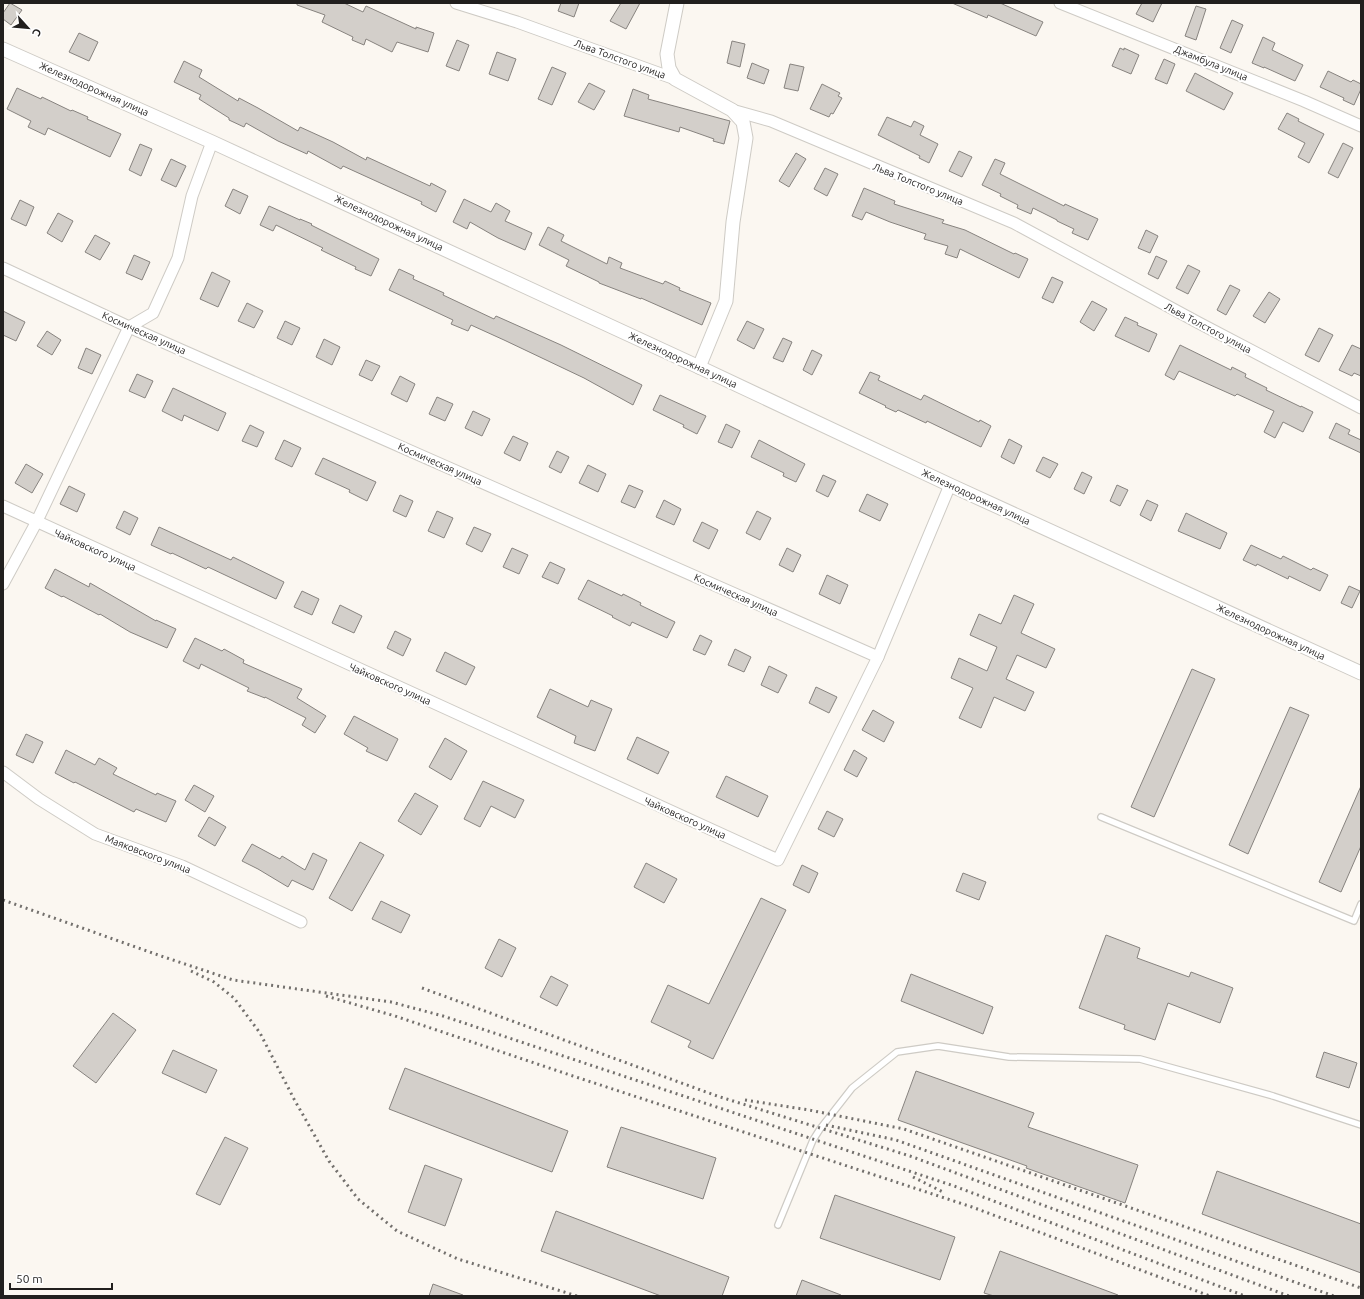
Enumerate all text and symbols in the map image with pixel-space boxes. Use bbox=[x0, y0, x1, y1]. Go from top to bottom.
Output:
north arrow bbox=[8, 8, 48, 48]
text: С bbox=[30, 27, 44, 38]
street label: Льва Толстого улица bbox=[573, 37, 667, 81]
street label: Джамбула улица bbox=[1173, 43, 1249, 83]
street label: Железнодорожная улица bbox=[38, 60, 150, 118]
street label: Льва Толстого улица bbox=[871, 161, 965, 207]
street label: Железнодорожная улица bbox=[333, 193, 445, 253]
street label: Льва Толстого улица bbox=[1163, 301, 1253, 355]
street label: Космическая улица bbox=[100, 310, 188, 356]
street label: Железнодорожная улица bbox=[627, 330, 739, 390]
street label: Космическая улица bbox=[396, 441, 484, 487]
street label: Железнодорожная улица bbox=[920, 467, 1032, 527]
street label: Чайковского улица bbox=[52, 527, 138, 573]
street label: Космическая улица bbox=[692, 572, 780, 618]
street label: Железнодорожная улица bbox=[1215, 602, 1327, 662]
street label: Чайковского улица bbox=[347, 661, 433, 707]
street label: Чайковского улица bbox=[642, 795, 728, 841]
street label: Маяковского улица bbox=[104, 833, 192, 875]
scale bar bbox=[10, 1265, 112, 1291]
text: 50 m bbox=[16, 1272, 43, 1285]

